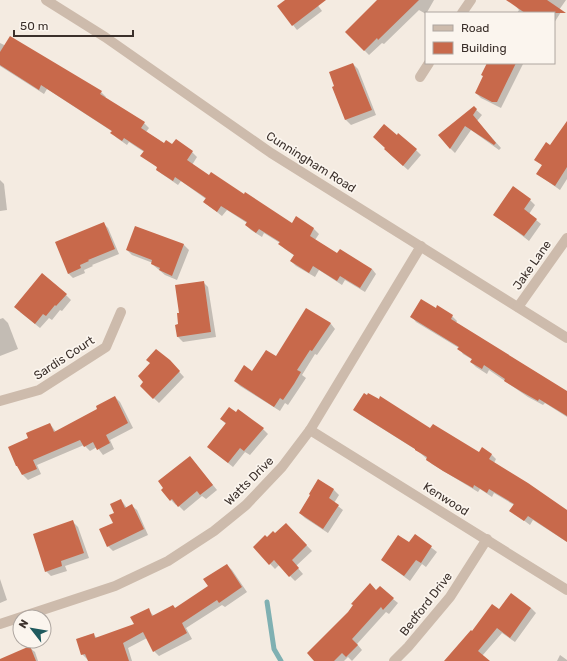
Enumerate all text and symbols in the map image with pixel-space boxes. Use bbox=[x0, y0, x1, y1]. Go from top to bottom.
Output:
scale bar bbox=[14, 12, 133, 38]
legend bbox=[425, 12, 555, 64]
text: 50 m bbox=[20, 19, 48, 33]
text: Road bbox=[461, 21, 489, 35]
text: Building bbox=[461, 41, 507, 55]
street label: Cunningham Road bbox=[264, 129, 358, 195]
street label: Jake Lane bbox=[510, 237, 554, 292]
street label: Sardis Court bbox=[31, 333, 97, 383]
street label: Watts Drive bbox=[222, 454, 276, 508]
street label: Kenwood bbox=[421, 480, 471, 518]
street label: Bedford Drive bbox=[397, 569, 455, 639]
north arrow bbox=[12, 609, 52, 649]
text: N bbox=[16, 617, 32, 631]

